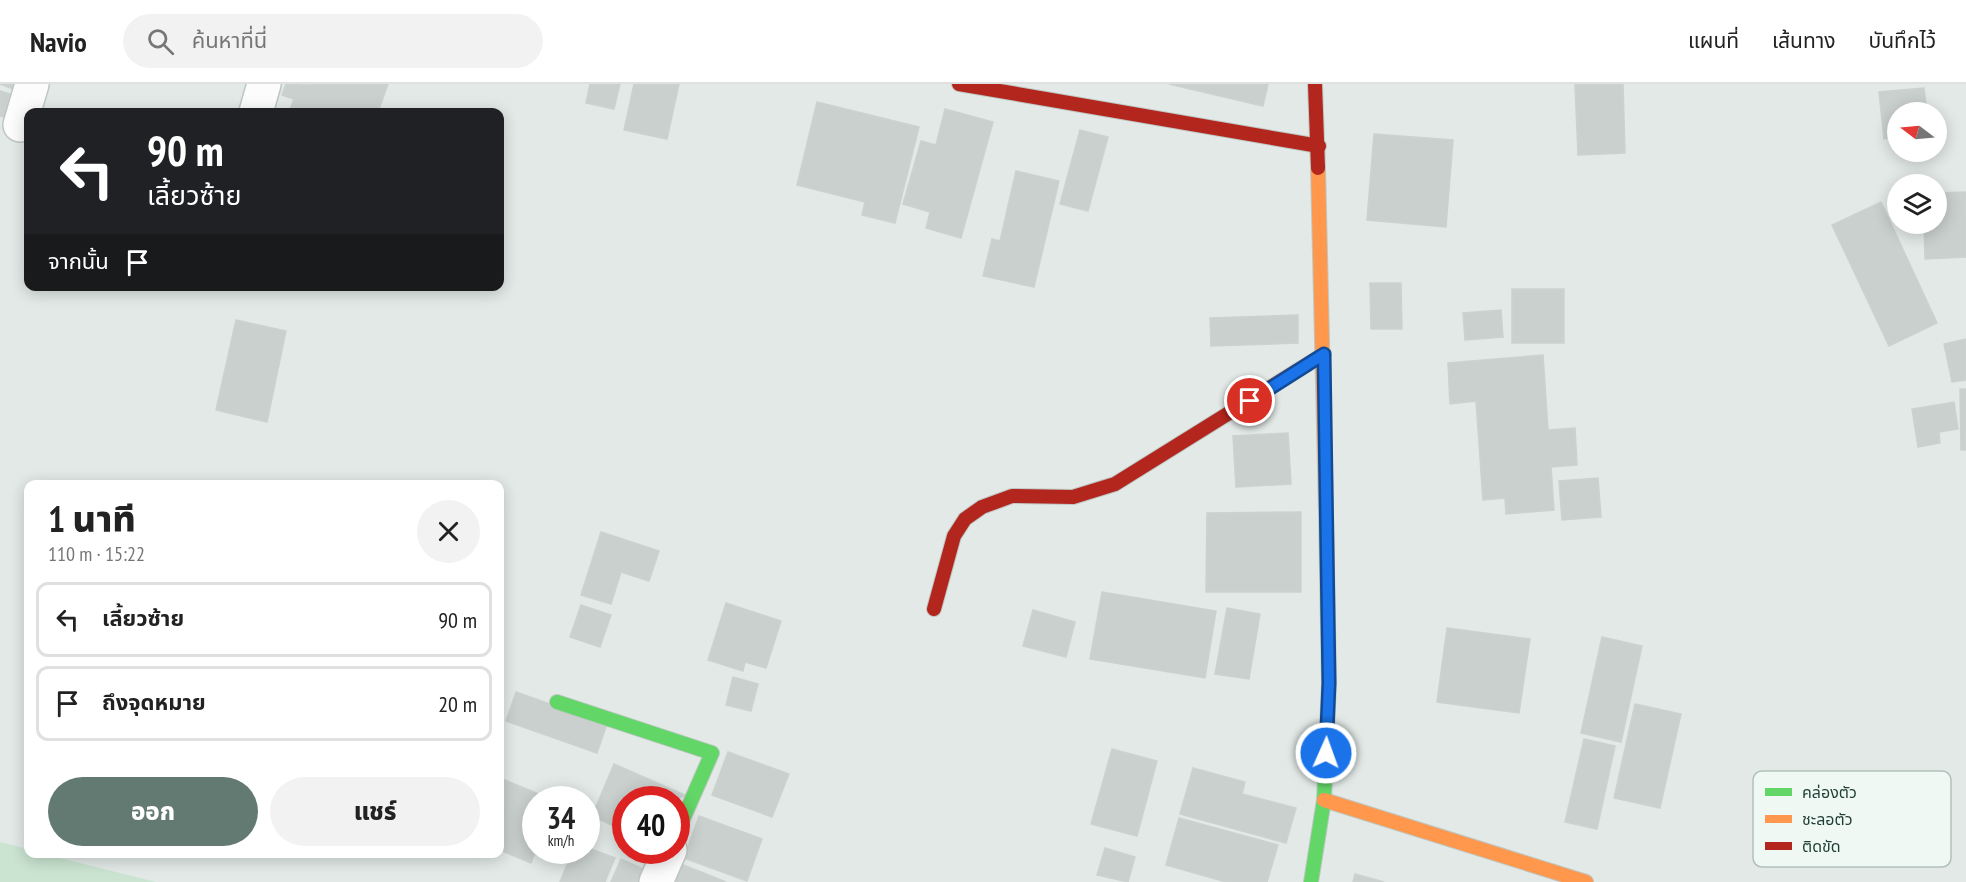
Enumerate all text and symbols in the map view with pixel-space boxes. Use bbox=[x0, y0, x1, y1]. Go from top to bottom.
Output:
search box bbox=[123, 14, 543, 68]
text: Navio bbox=[30, 23, 87, 60]
icon: search bbox=[144, 25, 177, 58]
text: ค้นหาที่นี่ bbox=[192, 26, 267, 54]
text: แผนที่ bbox=[1688, 27, 1739, 54]
text: เส้นทาง bbox=[1772, 27, 1836, 54]
text: บันทึกไว้ bbox=[1869, 27, 1936, 54]
north arrow bbox=[1887, 102, 1947, 162]
map controls bbox=[1887, 102, 1947, 234]
text: 90 m bbox=[147, 123, 224, 178]
icon: left bbox=[48, 132, 126, 210]
button: layers bbox=[1887, 174, 1947, 234]
text: เลี้ยวซ้าย bbox=[147, 178, 241, 212]
icon: arrive bbox=[121, 246, 154, 279]
text: จากนั้น bbox=[48, 247, 109, 275]
pin bbox=[1224, 375, 1275, 426]
icon: arrive bbox=[1233, 384, 1266, 417]
text: 1 นาที bbox=[48, 495, 136, 542]
button: close bbox=[417, 500, 480, 563]
text: 110 m · 15:22 bbox=[48, 541, 145, 567]
icon: left bbox=[51, 603, 84, 636]
text: เลี้ยวซ้าย bbox=[102, 604, 184, 632]
text: 90 m bbox=[438, 606, 477, 634]
icon: arrive bbox=[51, 687, 84, 720]
text: ถึงจุดหมาย bbox=[102, 688, 206, 716]
text: 20 m bbox=[438, 690, 477, 718]
position arrow bbox=[1294, 721, 1358, 785]
legend bbox=[1753, 771, 1951, 867]
button: ออก bbox=[48, 777, 258, 846]
button: แชร์ bbox=[270, 777, 480, 846]
text: คล่องตัว bbox=[1802, 782, 1857, 802]
speed limit sign: 40 bbox=[612, 786, 690, 864]
text: 34 bbox=[547, 798, 575, 837]
text: ชะลอตัว bbox=[1802, 809, 1853, 829]
text: km/h bbox=[548, 831, 574, 850]
text: ติดขัด bbox=[1802, 836, 1841, 856]

